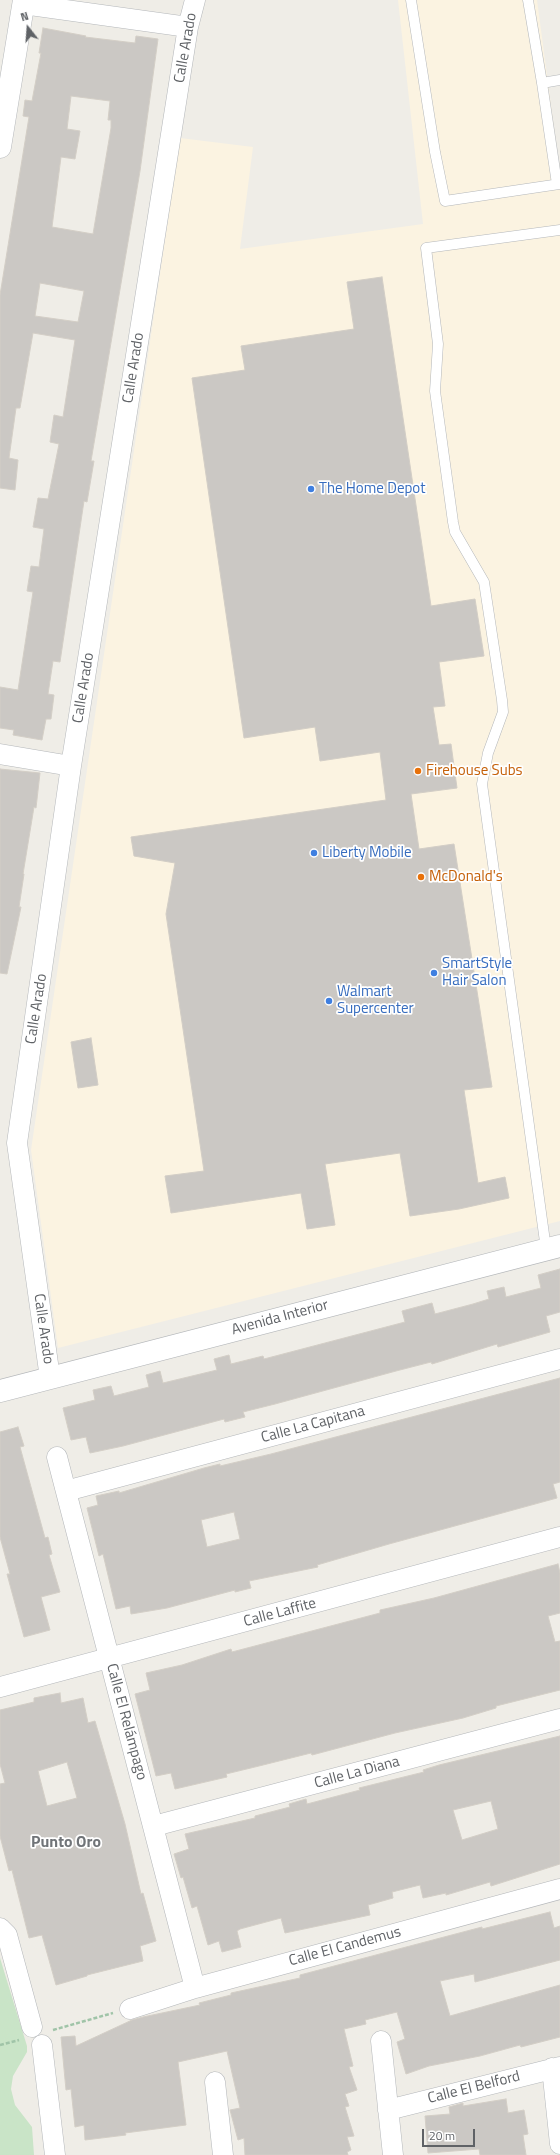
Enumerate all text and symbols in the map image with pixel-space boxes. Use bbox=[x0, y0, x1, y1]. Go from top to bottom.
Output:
north arrow bbox=[8, 8, 48, 48]
text: N bbox=[19, 8, 30, 25]
street label: Calle Arado bbox=[171, 11, 201, 85]
street label: Calle Arado bbox=[120, 332, 148, 404]
place label: The Home Depot bbox=[319, 480, 425, 498]
marker: The Home Depot bbox=[306, 484, 316, 494]
street label: Calle Arado bbox=[70, 652, 98, 724]
place label: Firehouse Subs bbox=[426, 762, 523, 780]
marker: Firehouse Subs bbox=[413, 766, 423, 776]
place label: Liberty Mobile bbox=[322, 844, 412, 862]
marker: Liberty Mobile bbox=[309, 848, 319, 858]
place label: McDonald's bbox=[429, 868, 503, 886]
marker: McDonald's bbox=[416, 872, 426, 882]
place label: SmartStyle Hair Salon bbox=[442, 955, 512, 990]
marker: SmartStyle Hair Salon bbox=[429, 968, 439, 978]
street label: Calle Arado bbox=[23, 973, 51, 1045]
place label: Walmart Supercenter bbox=[337, 983, 414, 1018]
marker: Walmart Supercenter bbox=[324, 996, 334, 1006]
street label: Calle Arado bbox=[29, 1293, 57, 1365]
street label: Avenida Interior bbox=[230, 1296, 330, 1340]
street label: Calle La Capitana bbox=[259, 1402, 367, 1448]
street label: Calle Laffite bbox=[242, 1595, 318, 1631]
street label: Calle El Relámpago bbox=[102, 1662, 150, 1782]
street label: Calle La Diana bbox=[312, 1753, 402, 1793]
district label: Punto Oro bbox=[31, 1833, 101, 1853]
street label: Calle El Candemus bbox=[287, 1923, 403, 1971]
street label: Calle El Belford bbox=[426, 2068, 522, 2108]
scale bar bbox=[424, 2121, 477, 2147]
text: 20 m bbox=[429, 2126, 455, 2145]

